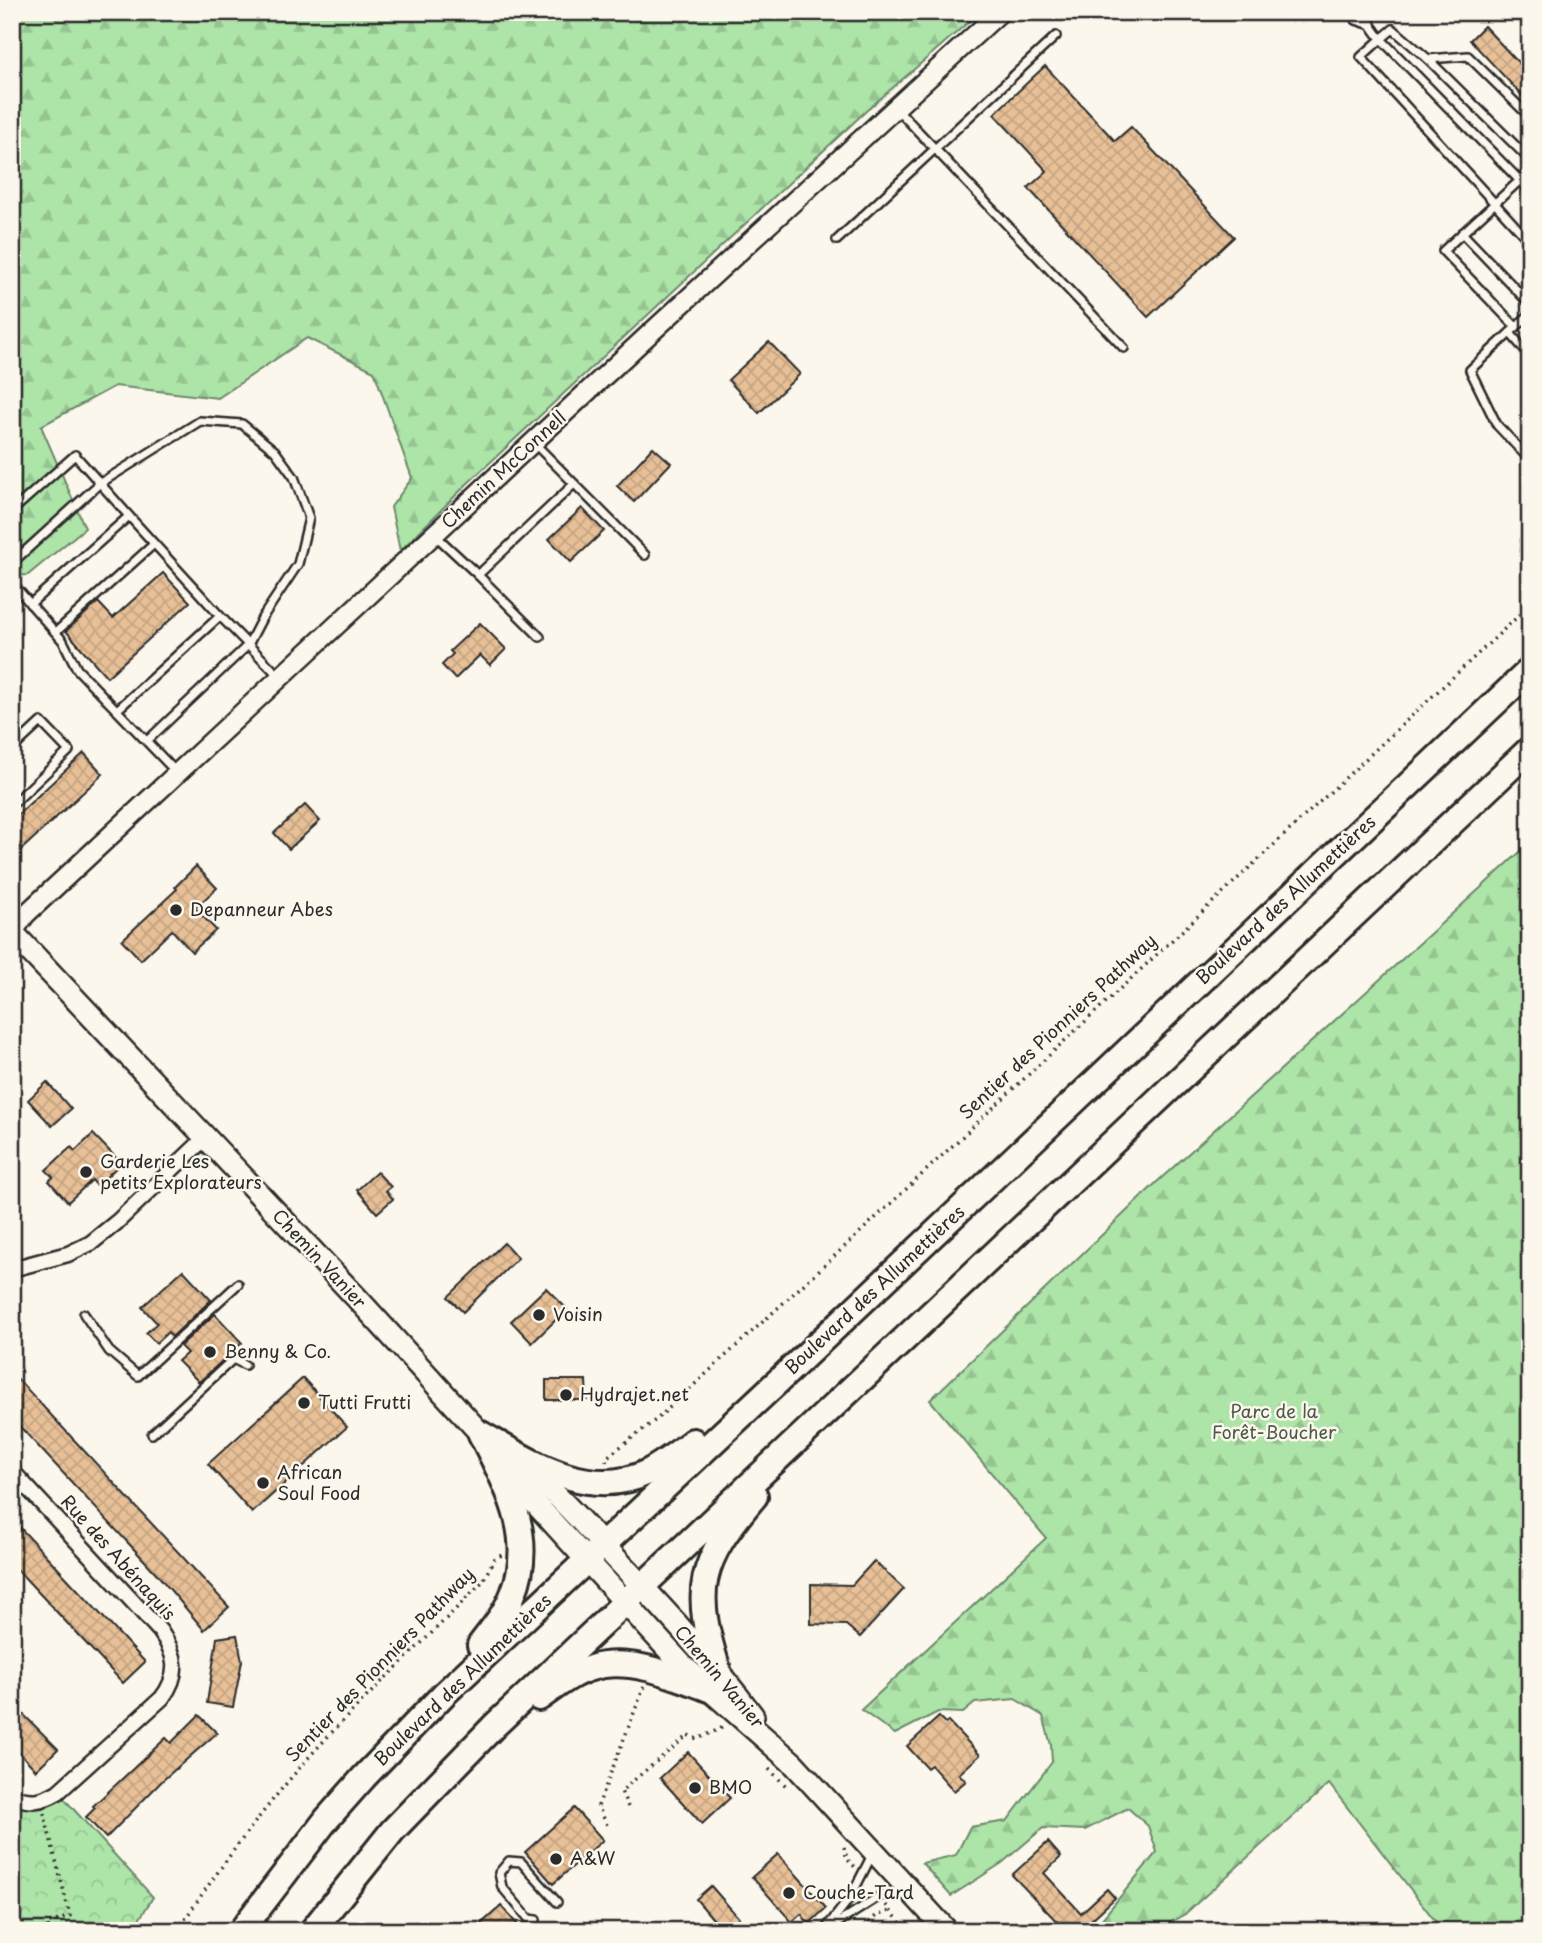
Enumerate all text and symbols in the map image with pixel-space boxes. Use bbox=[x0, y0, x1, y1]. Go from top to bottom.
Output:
street label: Chemin McConnell bbox=[434, 404, 572, 534]
street label: Boulevard des Allumettières bbox=[1189, 808, 1381, 990]
place label: Depanneur Abes bbox=[190, 895, 333, 922]
marker: Depanneur Abes bbox=[168, 902, 184, 918]
street label: Sentier des Pionniers Pathway bbox=[952, 927, 1162, 1125]
place label: Garderie Les petits Explorateurs bbox=[100, 1147, 262, 1195]
marker: Garderie Les petits Explorateurs bbox=[78, 1164, 94, 1180]
street label: Boulevard des Allumettières bbox=[778, 1198, 970, 1380]
street label: Chemin Vanier bbox=[267, 1202, 374, 1314]
place label: Voisin bbox=[553, 1300, 603, 1327]
marker: Voisin bbox=[531, 1307, 547, 1323]
place label: Benny & Co. bbox=[224, 1337, 331, 1364]
marker: Benny & Co. bbox=[202, 1344, 218, 1360]
place label: Hydrajet.net bbox=[580, 1380, 689, 1407]
marker: Hydrajet.net bbox=[558, 1387, 574, 1403]
place label: Tutti Frutti bbox=[318, 1388, 411, 1415]
marker: Tutti Frutti bbox=[296, 1395, 312, 1411]
park label: Parc de la Forêt-Boucher bbox=[1212, 1397, 1337, 1445]
place label: African Soul Food bbox=[277, 1458, 361, 1506]
marker: African Soul Food bbox=[255, 1475, 271, 1491]
street label: Rue des Abénaquis bbox=[55, 1488, 183, 1626]
street label: Sentier des Pionniers Pathway bbox=[278, 1561, 479, 1767]
street label: Boulevard des Allumettières bbox=[367, 1587, 557, 1771]
street label: Chemin Vanier bbox=[669, 1619, 772, 1734]
place label: BMO bbox=[709, 1773, 752, 1800]
marker: BMO bbox=[687, 1780, 703, 1796]
place label: A&W bbox=[570, 1844, 616, 1871]
marker: A&W bbox=[548, 1851, 564, 1867]
place label: Couche-Tard bbox=[803, 1878, 914, 1905]
marker: Couche-Tard bbox=[781, 1885, 797, 1901]

